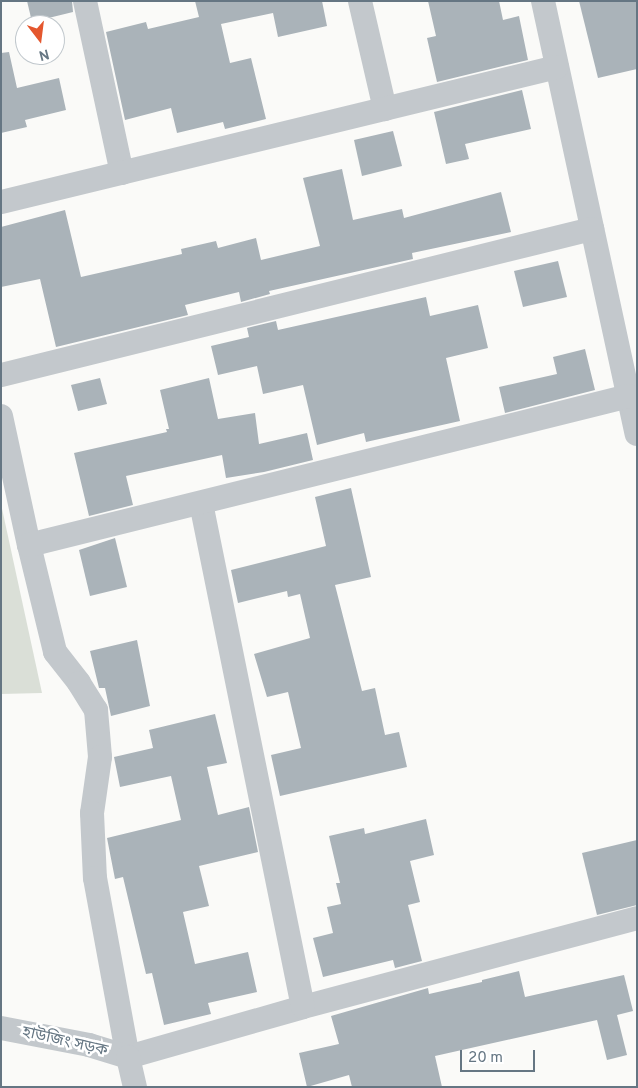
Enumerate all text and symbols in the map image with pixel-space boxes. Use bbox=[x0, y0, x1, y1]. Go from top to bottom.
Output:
north arrow bbox=[15, 15, 65, 65]
text: N bbox=[37, 44, 51, 64]
street label: হাউজিং সড়ক bbox=[20, 1023, 110, 1061]
scale bar bbox=[463, 1040, 538, 1072]
text: 20 m bbox=[468, 1049, 503, 1068]

